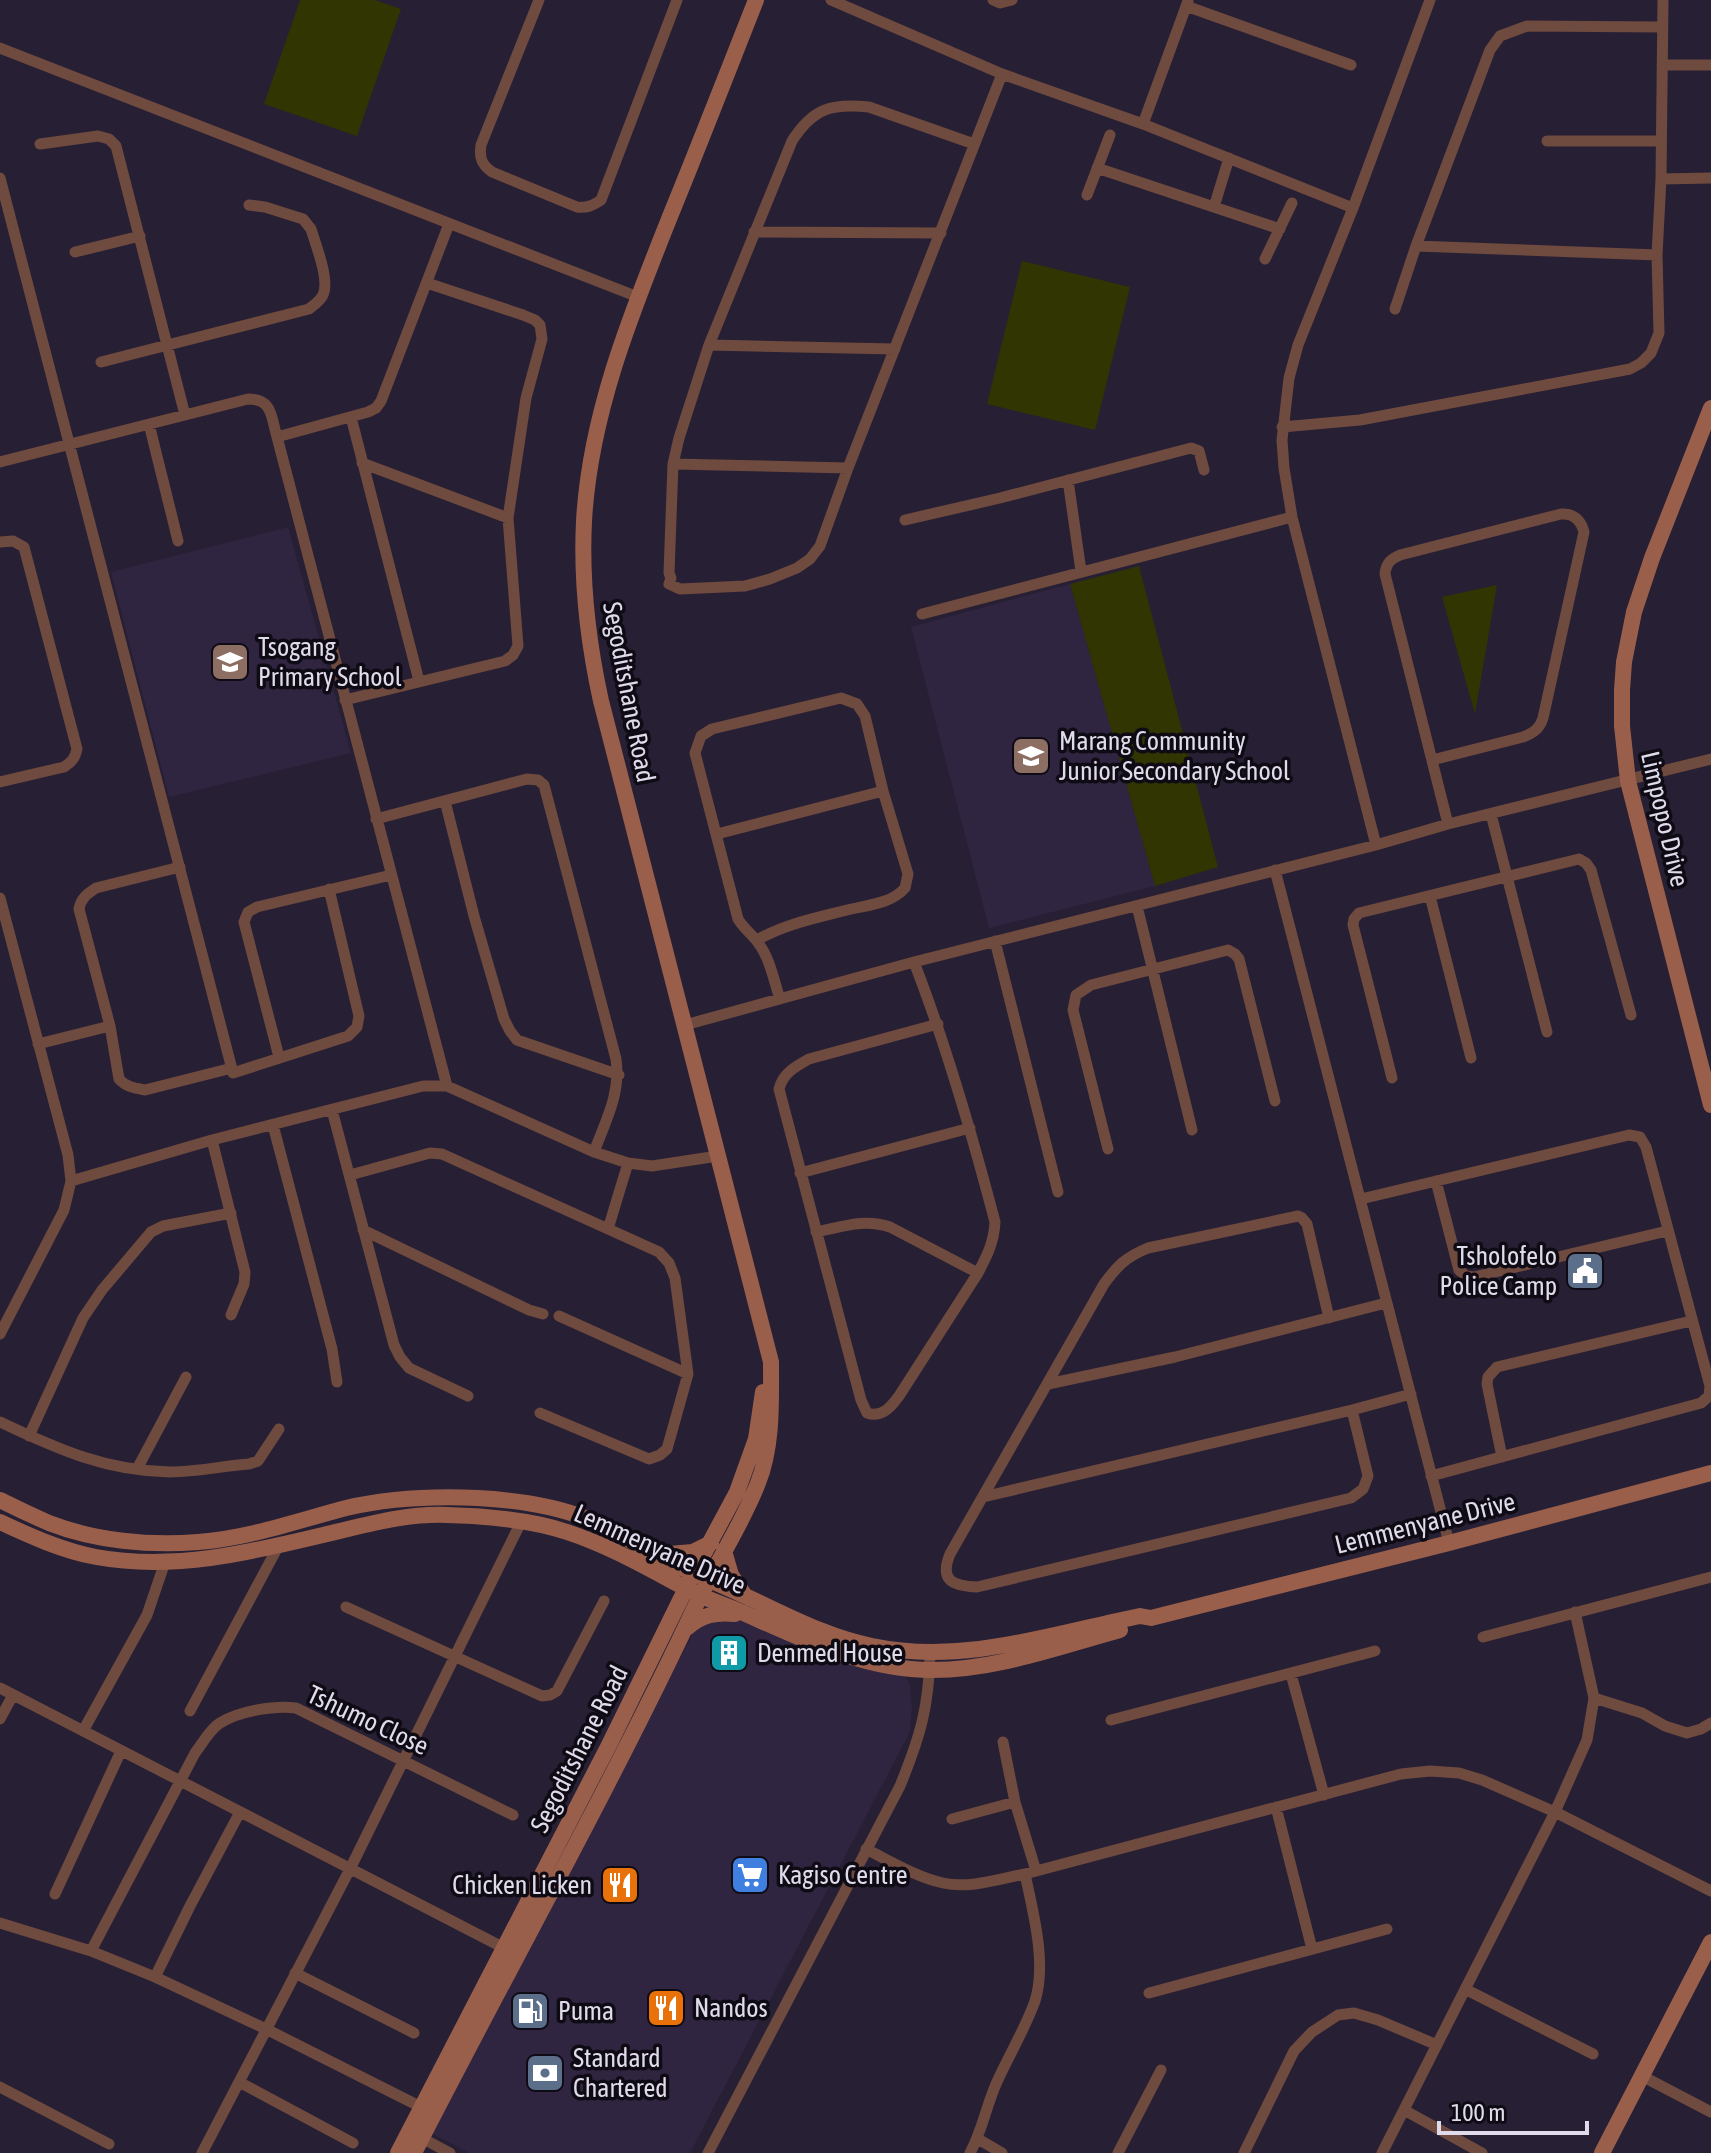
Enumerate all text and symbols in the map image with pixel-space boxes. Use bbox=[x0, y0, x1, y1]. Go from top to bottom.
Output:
street label: Segoditshane Road bbox=[597, 599, 661, 785]
place label: Tsogang Primary School bbox=[258, 632, 402, 692]
school or university icon: Tsogang Primary School bbox=[209, 641, 251, 683]
place label: Marang Community Junior Secondary School bbox=[1059, 726, 1290, 786]
school or university icon: Marang Community Junior Secondary School bbox=[1010, 735, 1052, 777]
street label: Limpopo Drive bbox=[1635, 748, 1695, 890]
place label: Tsholofelo Police Camp bbox=[1440, 1241, 1557, 1301]
public building icon: Tsholofelo Police Camp bbox=[1564, 1250, 1606, 1292]
street label: Lemmenyane Drive bbox=[1332, 1486, 1518, 1560]
street label: Lemmenyane Drive bbox=[570, 1498, 750, 1600]
building icon: Denmed House bbox=[708, 1632, 750, 1674]
place label: Denmed House bbox=[757, 1638, 903, 1668]
street label: Segoditshane Road bbox=[524, 1661, 634, 1837]
street label: Tshumo Close bbox=[303, 1679, 433, 1761]
supermarket icon: Kagiso Centre bbox=[729, 1854, 771, 1896]
place label: Kagiso Centre bbox=[778, 1860, 908, 1890]
restaurant icon: Chicken Licken bbox=[599, 1864, 641, 1906]
place label: Chicken Licken bbox=[452, 1870, 592, 1900]
restaurant icon: Nandos bbox=[645, 1987, 687, 2029]
fuel station icon: Puma bbox=[509, 1990, 551, 2032]
place label: Nandos bbox=[694, 1993, 768, 2023]
place label: Puma bbox=[558, 1996, 614, 2026]
place label: Standard Chartered bbox=[573, 2043, 668, 2103]
bank icon: Standard Chartered bbox=[524, 2052, 566, 2094]
scale bar bbox=[1439, 2085, 1587, 2135]
text: 100 m bbox=[1451, 2099, 1505, 2126]

